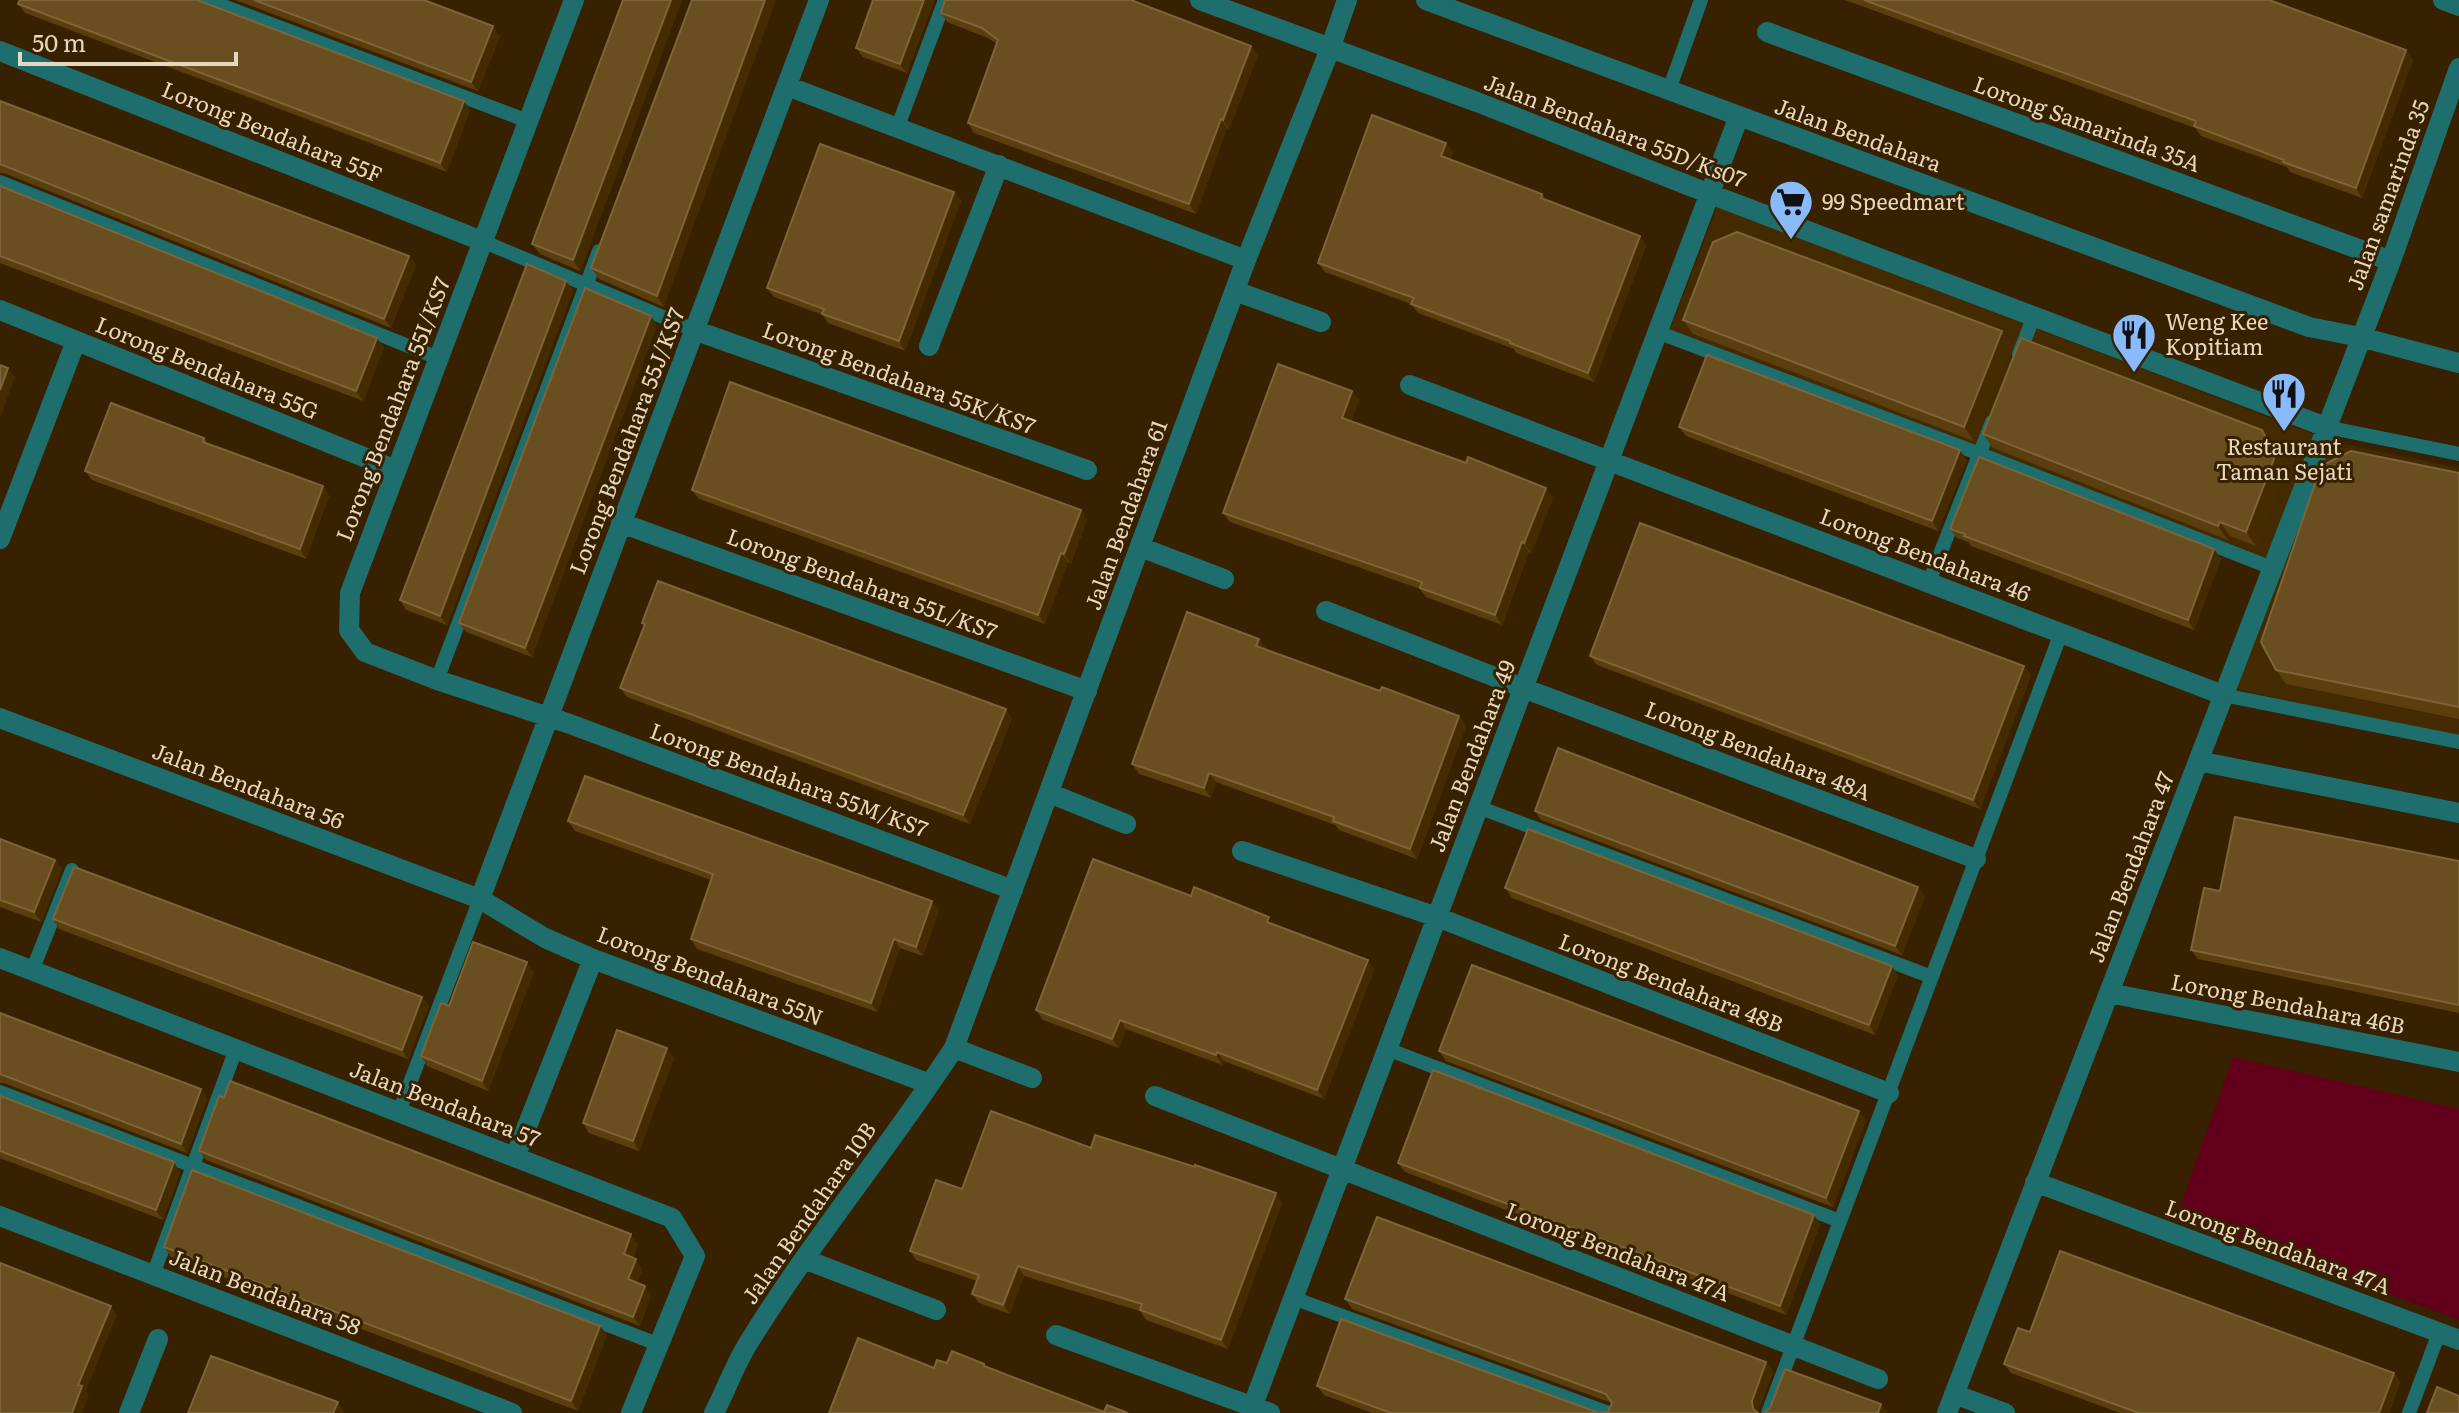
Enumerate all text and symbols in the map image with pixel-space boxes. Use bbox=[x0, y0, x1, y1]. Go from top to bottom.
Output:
scale bar bbox=[20, 16, 236, 66]
text: 50 m bbox=[32, 24, 86, 59]
street label: Jalan Bendahara 55D/Ks07 bbox=[1480, 64, 1751, 195]
street label: Lorong Samarinda 35A bbox=[1969, 66, 2206, 179]
street label: Lorong Bendahara 55F bbox=[157, 71, 388, 190]
street label: Jalan Bendahara bbox=[1771, 88, 1947, 179]
street label: Jalan samarinda 35 bbox=[2337, 95, 2436, 294]
supermarket icon: 99 Speedmart bbox=[1767, 178, 1815, 241]
place label: 99 Speedmart bbox=[1822, 184, 1965, 217]
street label: Lorong Bendahara 55I/KS7 bbox=[326, 271, 457, 545]
street label: Lorong Bendahara 55J/KS7 bbox=[559, 302, 692, 579]
place label: Weng Kee Kopitiam bbox=[2165, 304, 2268, 362]
street label: Lorong Bendahara 55G bbox=[91, 307, 324, 426]
restaurant icon: Weng Kee Kopitiam bbox=[2110, 311, 2158, 374]
street label: Lorong Bendahara 55K/KS7 bbox=[758, 312, 1041, 441]
restaurant icon: Restaurant Taman Sejati bbox=[2260, 370, 2308, 433]
street label: Jalan Bendahara 61 bbox=[1075, 415, 1174, 614]
place label: Restaurant Taman Sejati bbox=[2216, 429, 2352, 487]
street label: Lorong Bendahara 46 bbox=[1816, 498, 2036, 609]
street label: Lorong Bendahara 55L/KS7 bbox=[723, 518, 1002, 647]
street label: Jalan Bendahara 49 bbox=[1419, 655, 1522, 856]
street label: Lorong Bendahara 48A bbox=[1641, 691, 1876, 808]
street label: Lorong Bendahara 55M/KS7 bbox=[646, 713, 933, 844]
street label: Jalan Bendahara 56 bbox=[148, 733, 349, 836]
street label: Jalan Bendahara 47 bbox=[2078, 766, 2181, 967]
street label: Lorong Bendahara 55N bbox=[593, 916, 828, 1033]
street label: Lorong Bendahara 48B bbox=[1555, 924, 1788, 1040]
street label: Lorong Bendahara 46B bbox=[2169, 964, 2408, 1041]
street label: Jalan Bendahara 57 bbox=[345, 1051, 546, 1154]
street label: Jalan Bendahara 10B bbox=[732, 1114, 883, 1310]
street label: Lorong Bendahara 47A bbox=[2161, 1189, 2396, 1302]
street label: Lorong Bendahara 47A bbox=[1502, 1193, 1735, 1309]
street label: Jalan Bendahara 58 bbox=[165, 1239, 366, 1342]

